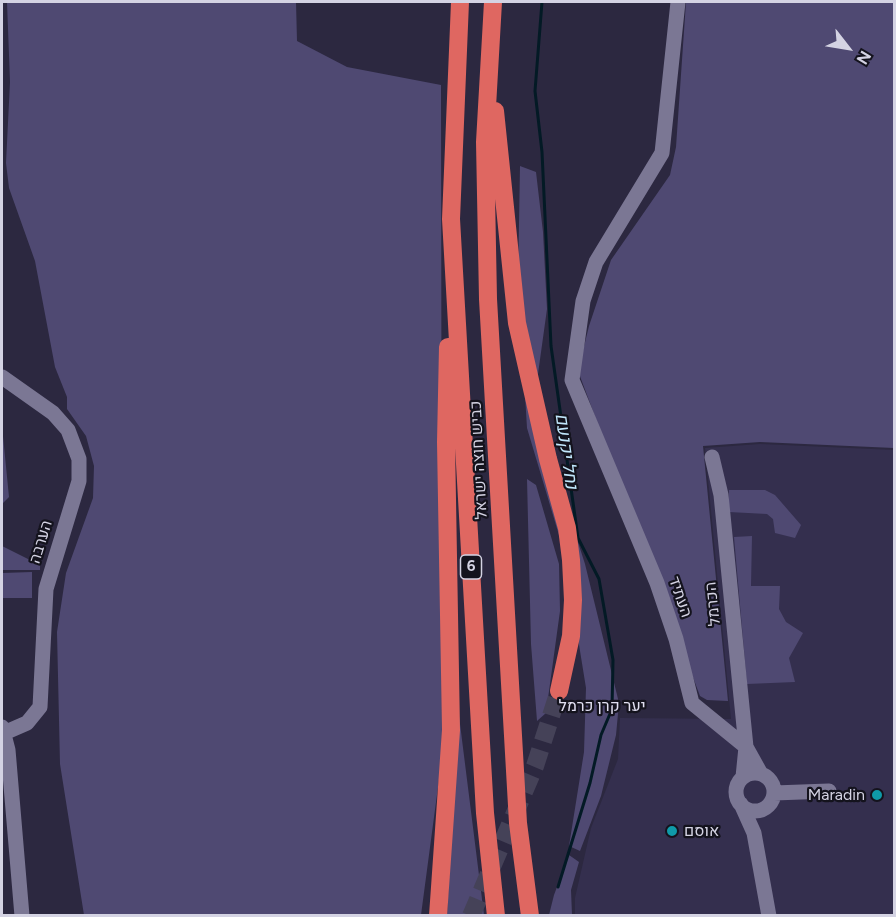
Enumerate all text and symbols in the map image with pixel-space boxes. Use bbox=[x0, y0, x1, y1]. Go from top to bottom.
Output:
north arrow bbox=[818, 18, 878, 78]
text: N bbox=[853, 47, 875, 68]
street label: כביש חוצה ישראל bbox=[466, 400, 492, 520]
water label: נחל יקנעם bbox=[550, 412, 582, 490]
street label: הערבה bbox=[25, 518, 57, 566]
road number: 6 bbox=[460, 555, 482, 579]
street label: העתיד bbox=[664, 574, 696, 620]
street label: הכרמל bbox=[701, 581, 725, 627]
park label: יער קרן כרמל bbox=[558, 696, 646, 716]
place label: Maradin bbox=[808, 785, 865, 805]
marker: Maradin bbox=[870, 788, 884, 802]
place label: אוסם bbox=[684, 821, 719, 841]
marker: אוסם bbox=[665, 824, 679, 838]

